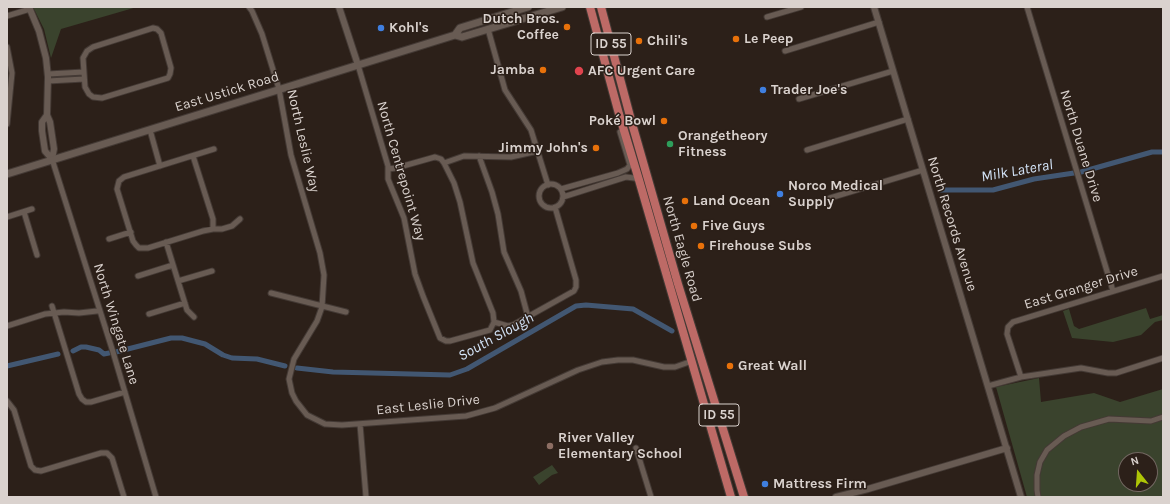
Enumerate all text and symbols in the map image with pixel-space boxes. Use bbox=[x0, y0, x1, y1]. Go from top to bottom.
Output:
place label: Dutch Bros. Coffee bbox=[483, 11, 559, 44]
place label: Kohl's bbox=[389, 20, 429, 36]
marker: Dutch Bros. Coffee bbox=[562, 22, 572, 32]
marker: Kohl's bbox=[376, 23, 386, 33]
place label: Le Peep bbox=[744, 31, 793, 47]
road number: ID 55 bbox=[591, 33, 631, 55]
place label: Chili's bbox=[647, 33, 688, 49]
marker: Le Peep bbox=[731, 34, 741, 44]
marker: Chili's bbox=[634, 36, 644, 46]
place label: Jamba bbox=[491, 62, 535, 78]
place label: AFC Urgent Care bbox=[588, 63, 695, 79]
marker: Jamba bbox=[538, 65, 548, 75]
marker: AFC Urgent Care bbox=[573, 65, 585, 77]
street label: East Ustick Road bbox=[173, 68, 281, 116]
place label: Trader Joe's bbox=[771, 82, 847, 98]
marker: Trader Joe's bbox=[758, 85, 768, 95]
street label: North Leslie Way bbox=[283, 88, 323, 194]
street label: North Duane Drive bbox=[1056, 88, 1106, 204]
street label: North Centrepoint Way bbox=[373, 99, 429, 243]
place label: Poké Bowl bbox=[589, 113, 656, 129]
marker: Poké Bowl bbox=[659, 116, 669, 126]
place label: Orangetheory Fitness bbox=[678, 128, 768, 160]
marker: Orangetheory Fitness bbox=[665, 139, 675, 149]
place label: Jimmy John's bbox=[499, 140, 588, 156]
marker: Jimmy John's bbox=[591, 143, 601, 153]
street label: North Records Avenue bbox=[923, 155, 981, 293]
water label: Milk Lateral bbox=[980, 156, 1054, 186]
place label: Norco Medical Supply bbox=[788, 178, 883, 210]
marker: Norco Medical Supply bbox=[775, 189, 785, 199]
place label: Land Ocean bbox=[693, 193, 770, 209]
street label: North Eagle Road bbox=[659, 194, 705, 304]
marker: Land Ocean bbox=[680, 196, 690, 206]
place label: Five Guys bbox=[702, 218, 765, 234]
marker: Five Guys bbox=[689, 221, 699, 231]
place label: Firehouse Subs bbox=[709, 238, 812, 254]
marker: Firehouse Subs bbox=[696, 241, 706, 251]
street label: North Wingate Lane bbox=[90, 261, 142, 387]
street label: East Granger Drive bbox=[1022, 263, 1140, 313]
water label: South Slough bbox=[455, 309, 537, 365]
place label: Great Wall bbox=[738, 358, 807, 374]
marker: Great Wall bbox=[725, 361, 735, 371]
street label: East Leslie Drive bbox=[375, 391, 481, 419]
road number: ID 55 bbox=[699, 404, 739, 426]
place label: River Valley Elementary School bbox=[558, 430, 682, 462]
marker: River Valley Elementary School bbox=[545, 441, 555, 451]
north arrow bbox=[1118, 452, 1158, 492]
text: N bbox=[1129, 454, 1140, 468]
place label: Mattress Firm bbox=[773, 476, 867, 492]
marker: Mattress Firm bbox=[760, 479, 770, 489]

